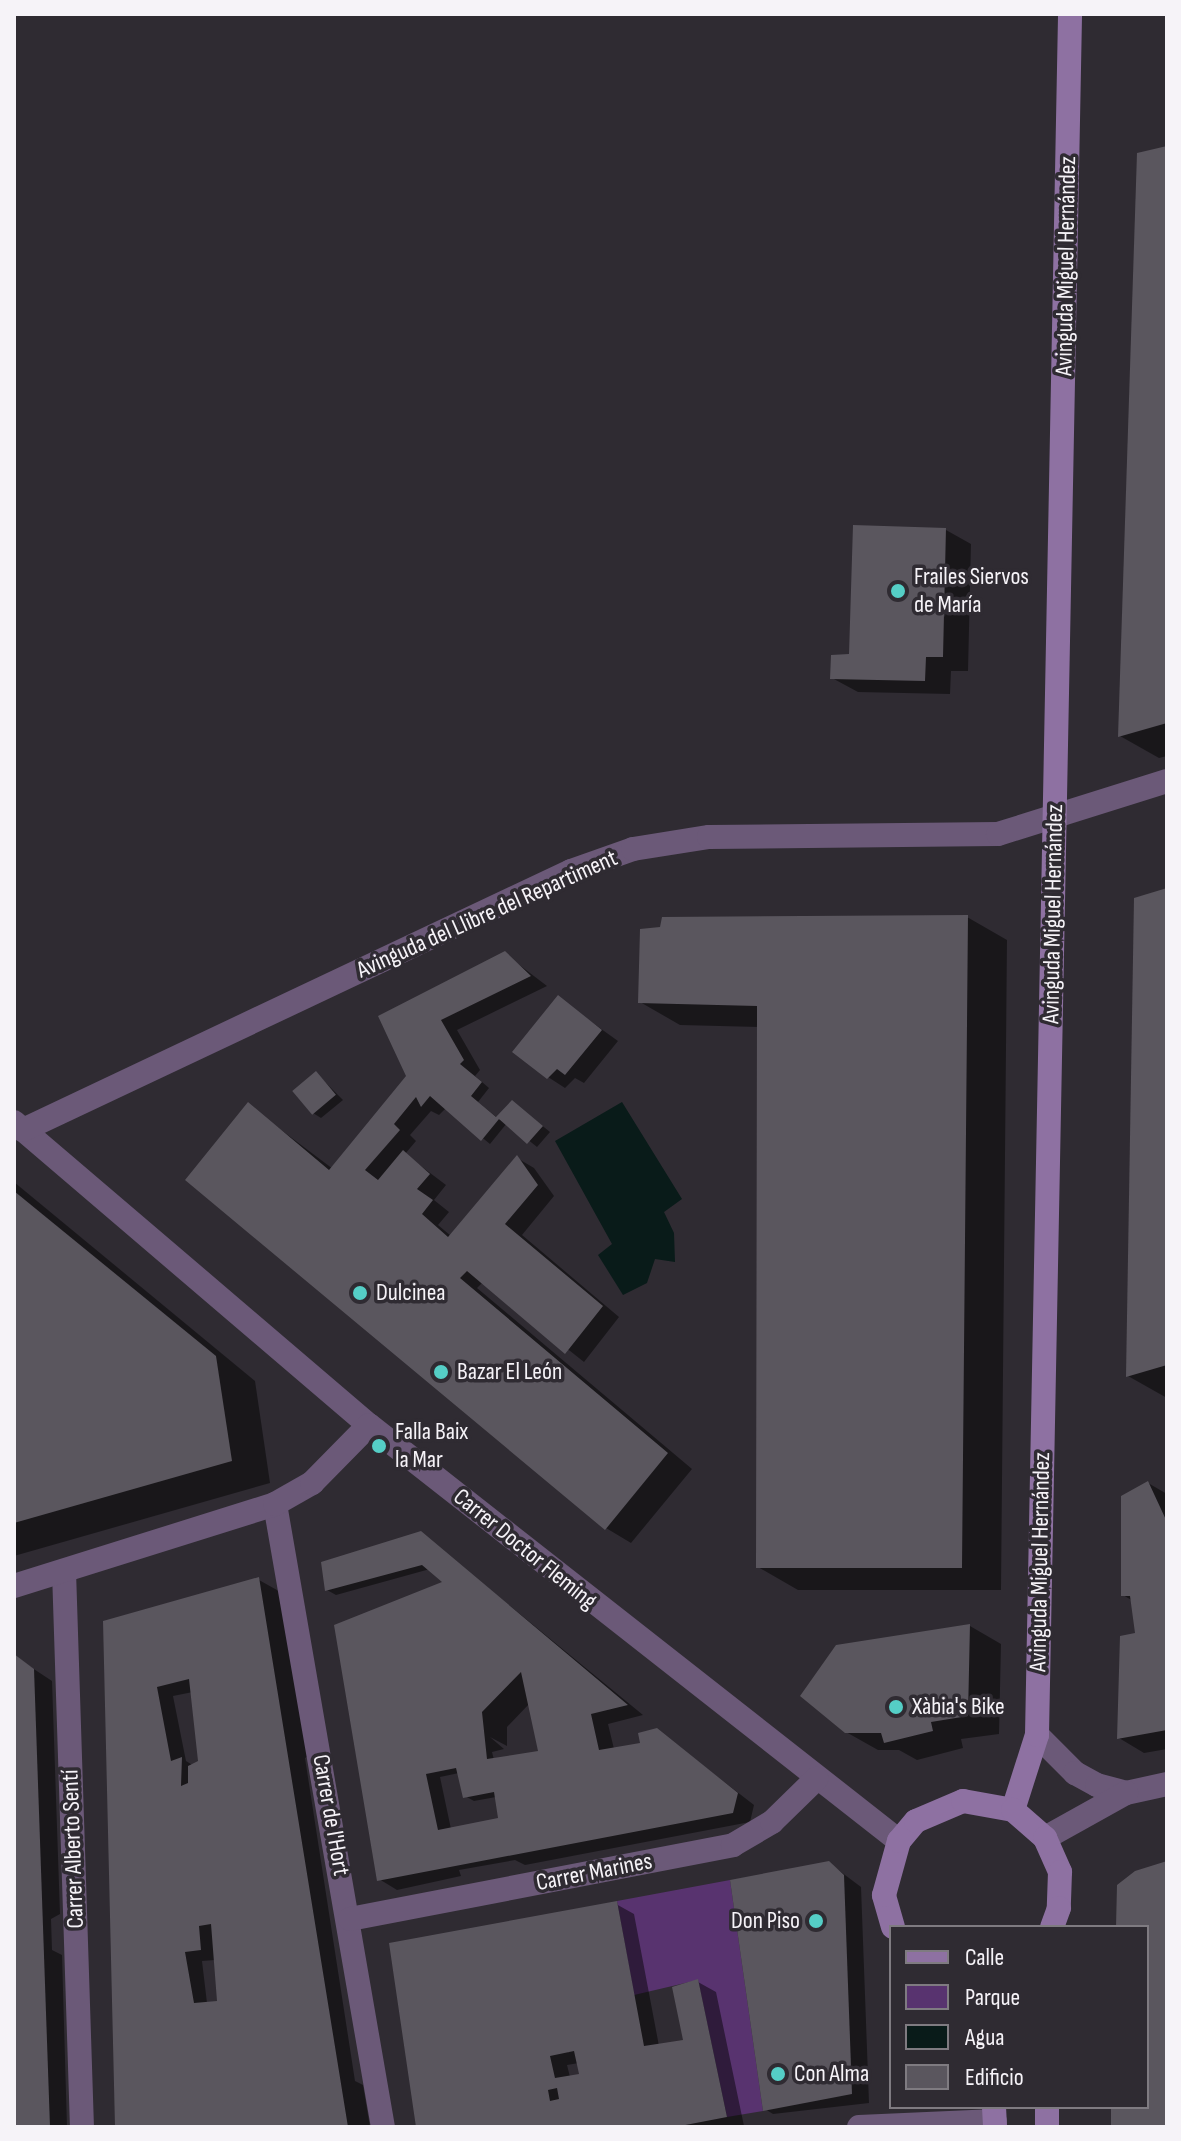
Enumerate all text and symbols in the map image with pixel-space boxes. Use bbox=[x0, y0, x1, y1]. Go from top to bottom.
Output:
street label: Avinguda Miguel Hernández bbox=[1050, 156, 1082, 376]
place label: Frailes Siervos de María bbox=[914, 563, 1029, 619]
marker: Frailes Siervos de María bbox=[889, 582, 907, 600]
street label: Avinguda Miguel Hernández bbox=[1037, 804, 1069, 1024]
street label: Avinguda del Llibre del Repartiment bbox=[352, 843, 622, 985]
place label: Dulcinea bbox=[376, 1279, 446, 1307]
marker: Dulcinea bbox=[351, 1284, 369, 1302]
place label: Bazar El León bbox=[457, 1358, 562, 1386]
marker: Bazar El León bbox=[432, 1363, 450, 1381]
place label: Falla Baix la Mar bbox=[395, 1418, 468, 1474]
marker: Falla Baix la Mar bbox=[370, 1437, 388, 1455]
street label: Avinguda Miguel Hernández bbox=[1024, 1452, 1056, 1672]
street label: Carrer Doctor Fleming bbox=[447, 1482, 603, 1616]
place label: Xàbia's Bike bbox=[912, 1693, 1005, 1721]
marker: Xàbia's Bike bbox=[887, 1698, 905, 1716]
street label: Carrer de l'Hort bbox=[306, 1752, 356, 1878]
street label: Carrer Alberto Sentí bbox=[56, 1769, 90, 1929]
street label: Carrer Marines bbox=[534, 1847, 654, 1897]
place label: Don Piso bbox=[731, 1907, 800, 1935]
marker: Don Piso bbox=[807, 1912, 825, 1930]
legend bbox=[889, 1925, 1149, 2109]
text: Calle bbox=[965, 1943, 1004, 1972]
text: Parque bbox=[965, 1983, 1020, 2012]
text: Agua bbox=[965, 2023, 1004, 2052]
place label: Con Alma bbox=[794, 2060, 869, 2088]
text: Edificio bbox=[965, 2063, 1024, 2092]
marker: Con Alma bbox=[769, 2065, 787, 2083]

